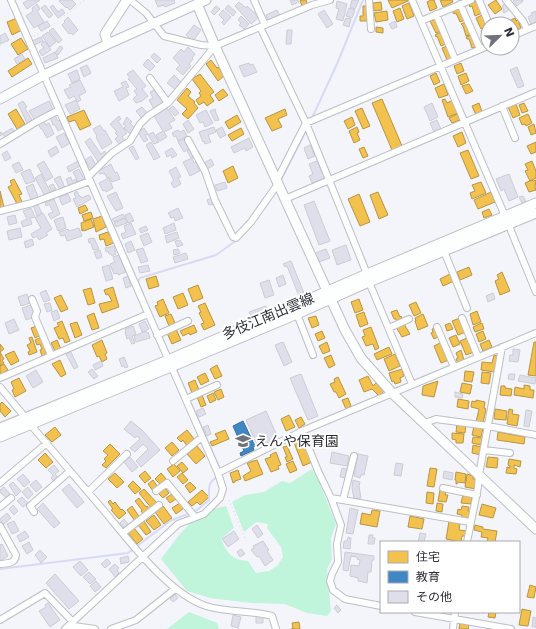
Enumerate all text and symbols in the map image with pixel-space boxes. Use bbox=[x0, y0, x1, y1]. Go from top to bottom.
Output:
north arrow bbox=[480, 16, 520, 56]
text: N bbox=[501, 26, 517, 39]
street label: 多伎江南出雲線 bbox=[220, 289, 316, 343]
school or university icon: えんや保育園 bbox=[234, 432, 252, 450]
place label: えんや保育園 bbox=[255, 433, 339, 449]
legend bbox=[380, 541, 520, 613]
text: 住宅 bbox=[416, 550, 440, 564]
text: 教育 bbox=[416, 570, 440, 584]
text: その他 bbox=[416, 590, 452, 604]

